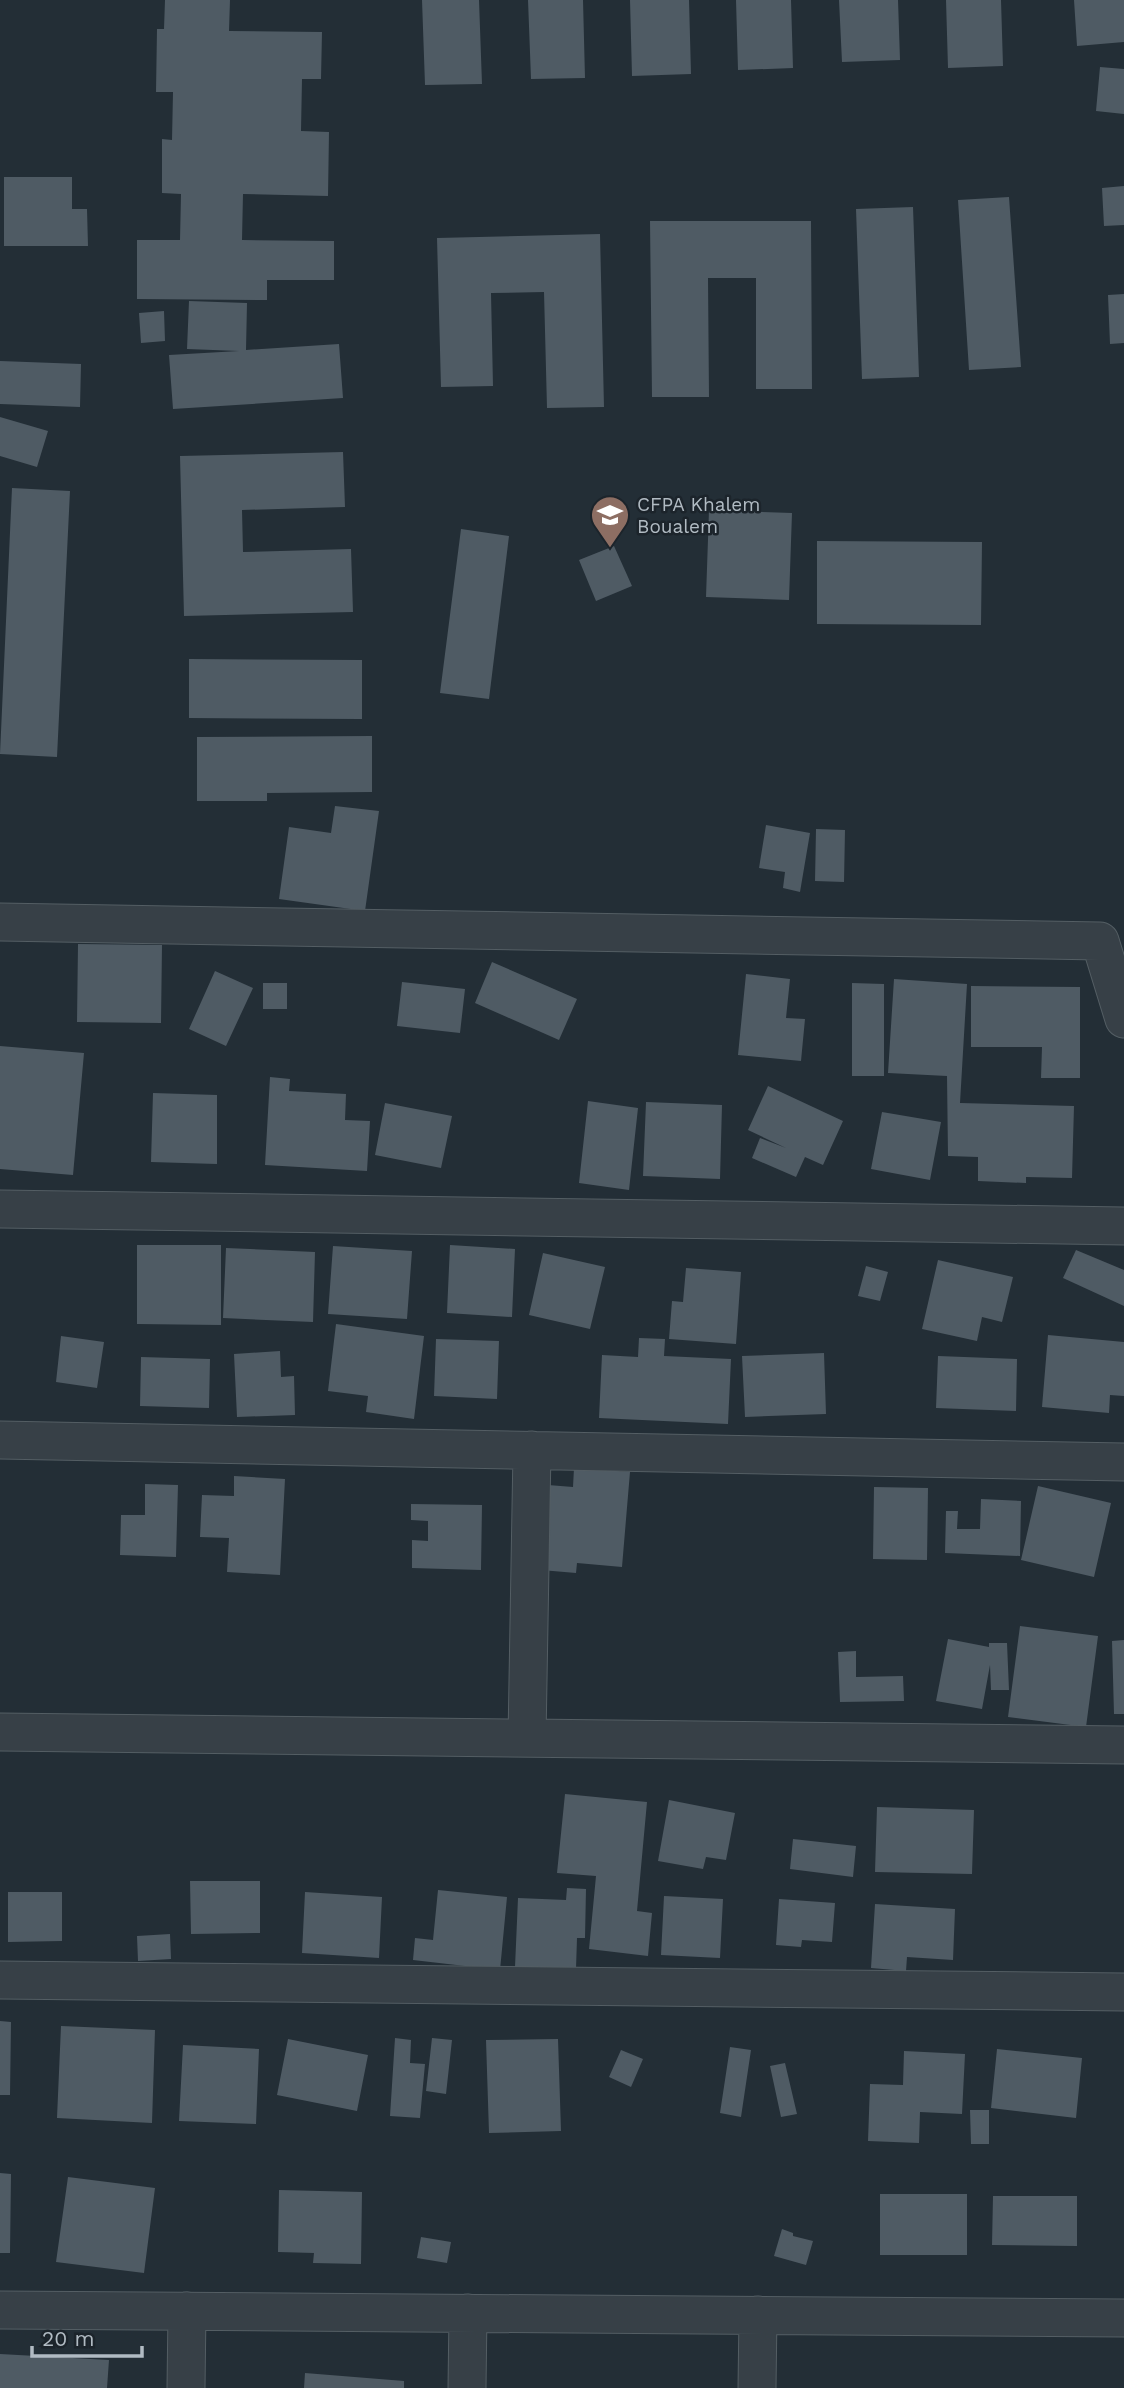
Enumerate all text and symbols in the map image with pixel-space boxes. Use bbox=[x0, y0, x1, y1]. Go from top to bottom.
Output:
place label: CFPA Khalem Boualem bbox=[637, 493, 760, 538]
school or university icon: CFPA Khalem Boualem bbox=[589, 494, 631, 549]
scale bar bbox=[32, 2314, 142, 2358]
text: 20 m bbox=[42, 2326, 94, 2351]

